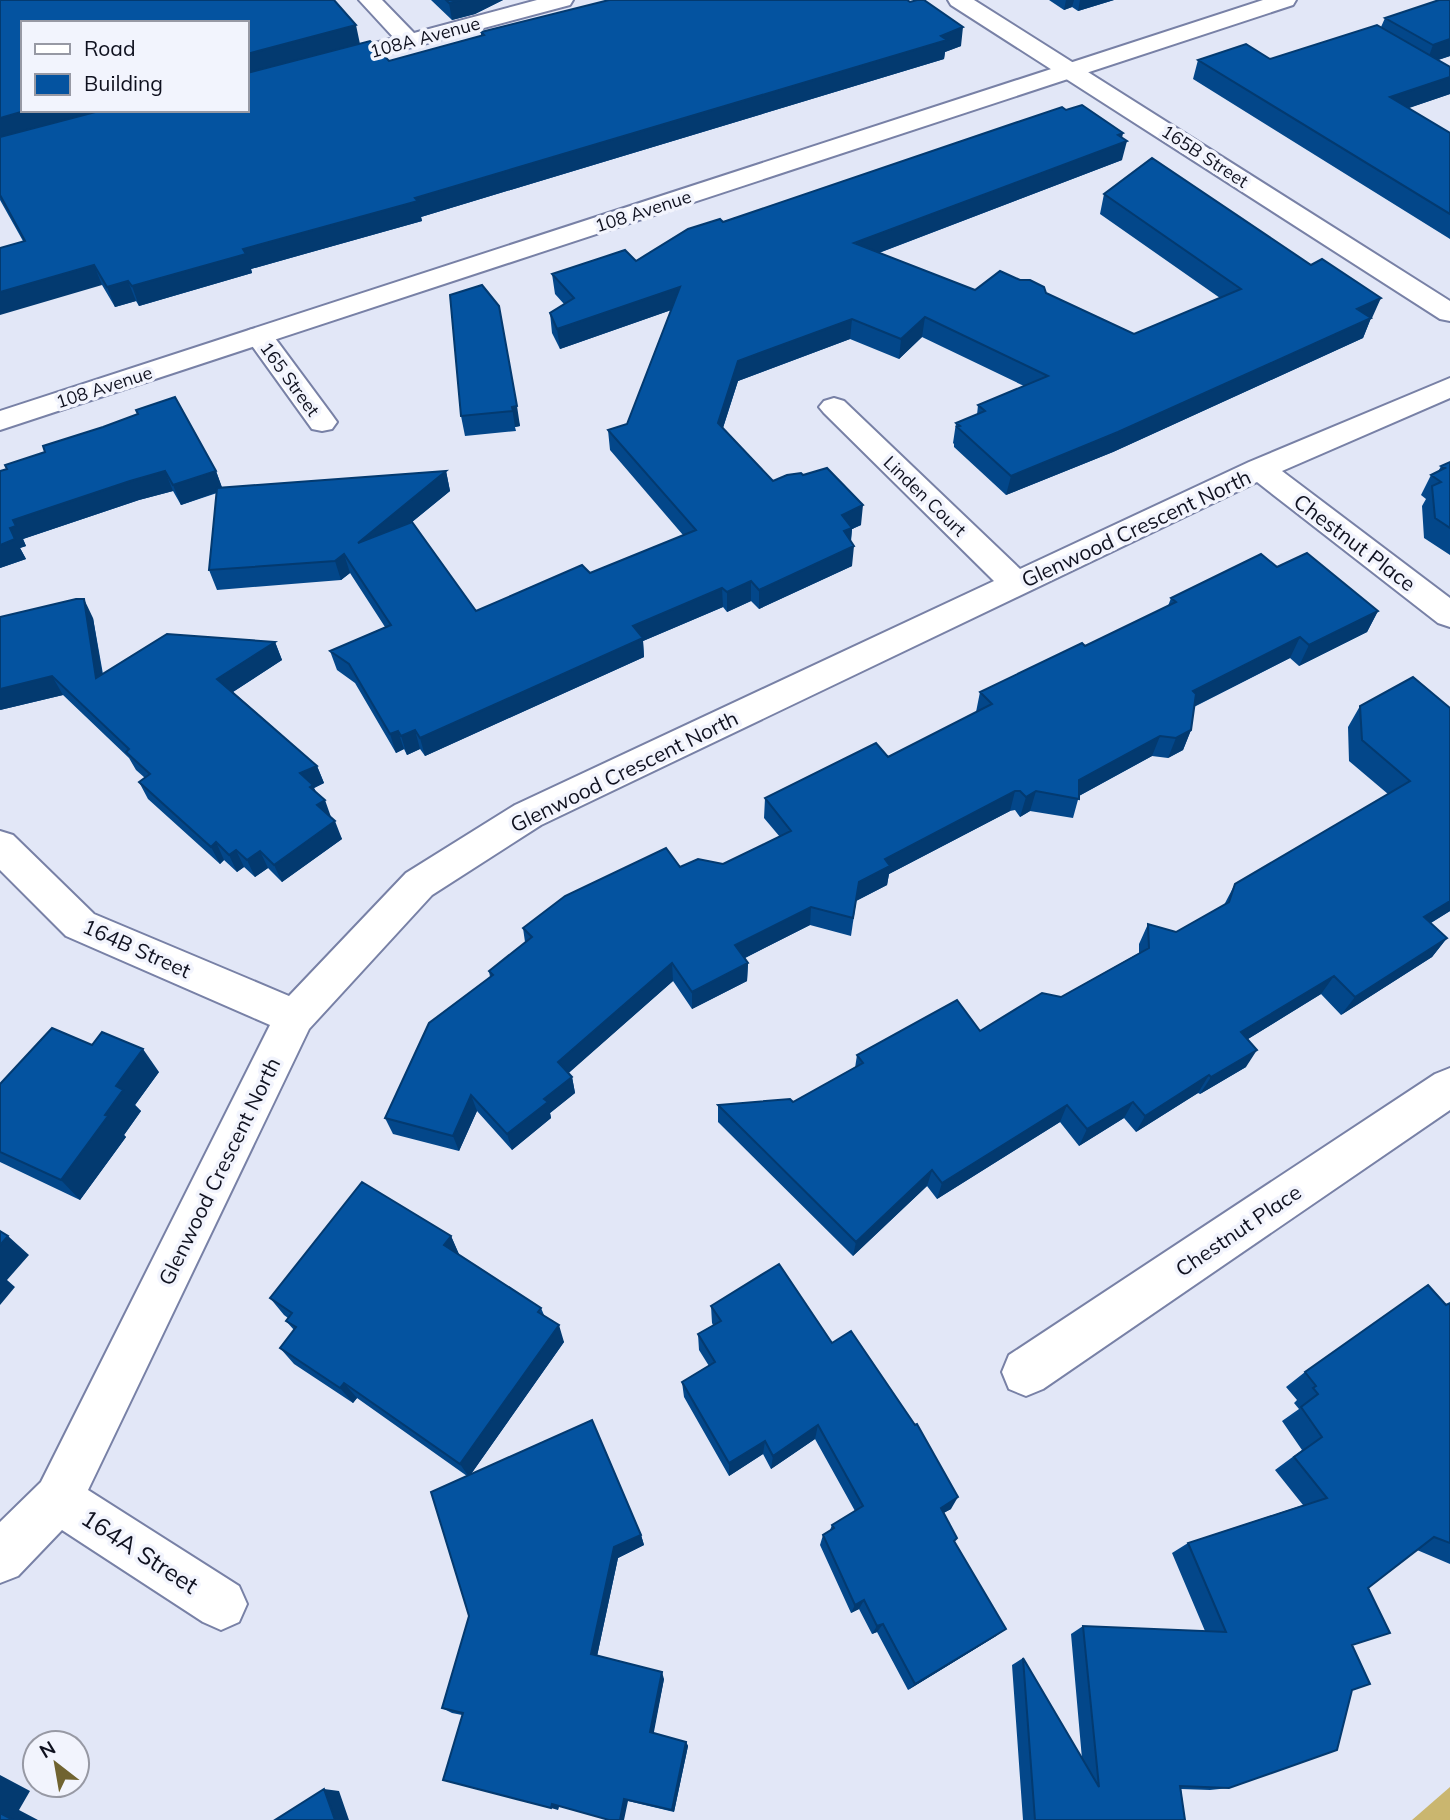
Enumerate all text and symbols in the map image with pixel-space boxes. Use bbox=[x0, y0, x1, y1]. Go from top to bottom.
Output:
street label: 108A Avenue bbox=[367, 11, 483, 63]
legend bbox=[21, 21, 248, 112]
text: Road bbox=[84, 35, 135, 61]
text: Building bbox=[84, 70, 163, 96]
street label: 165B Street bbox=[1157, 119, 1253, 193]
street label: 108 Avenue bbox=[592, 185, 694, 237]
street label: 165 Street bbox=[255, 337, 325, 421]
street label: 108 Avenue bbox=[53, 361, 155, 413]
street label: Linden Court bbox=[879, 451, 971, 541]
street label: Glenwood Crescent North bbox=[1017, 463, 1255, 593]
street label: Chestnut Place bbox=[1289, 488, 1421, 596]
street label: Glenwood Crescent North bbox=[506, 704, 742, 838]
street label: 164B Street bbox=[79, 913, 195, 983]
street label: Glenwood Crescent North bbox=[152, 1053, 286, 1289]
street label: Chestnut Place bbox=[1170, 1178, 1306, 1282]
street label: 164A Street bbox=[76, 1502, 204, 1600]
north arrow bbox=[21, 1729, 91, 1799]
text: N bbox=[35, 1735, 60, 1763]

